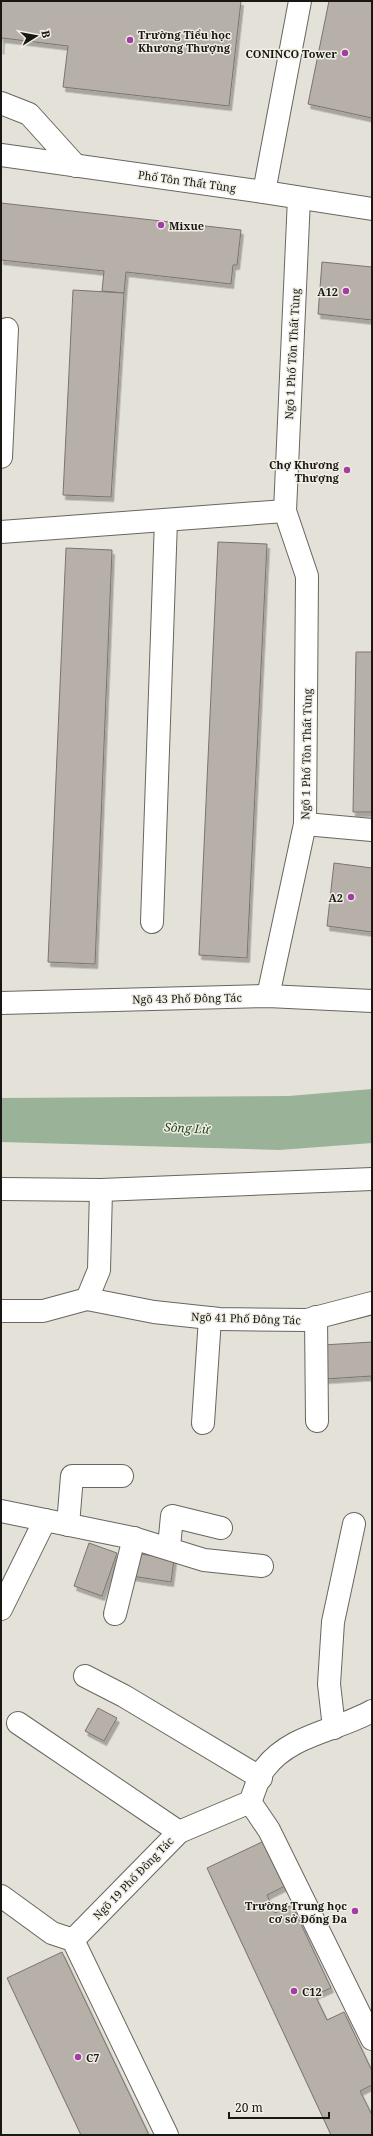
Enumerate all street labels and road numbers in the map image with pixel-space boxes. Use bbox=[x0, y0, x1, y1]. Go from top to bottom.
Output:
street label: Phố Tôn Thất Tùng bbox=[137, 167, 237, 195]
street label: Ngõ 1 Phố Tôn Thất Tùng bbox=[281, 288, 303, 420]
street label: Ngõ 1 Phố Tôn Thất Tùng bbox=[297, 688, 315, 820]
street label: Ngõ 43 Phố Đông Tác bbox=[132, 990, 242, 1006]
street label: Ngõ 41 Phố Đông Tác bbox=[191, 1309, 301, 1327]
street label: Ngõ 19 Phố Đông Tác bbox=[89, 1833, 177, 1923]

